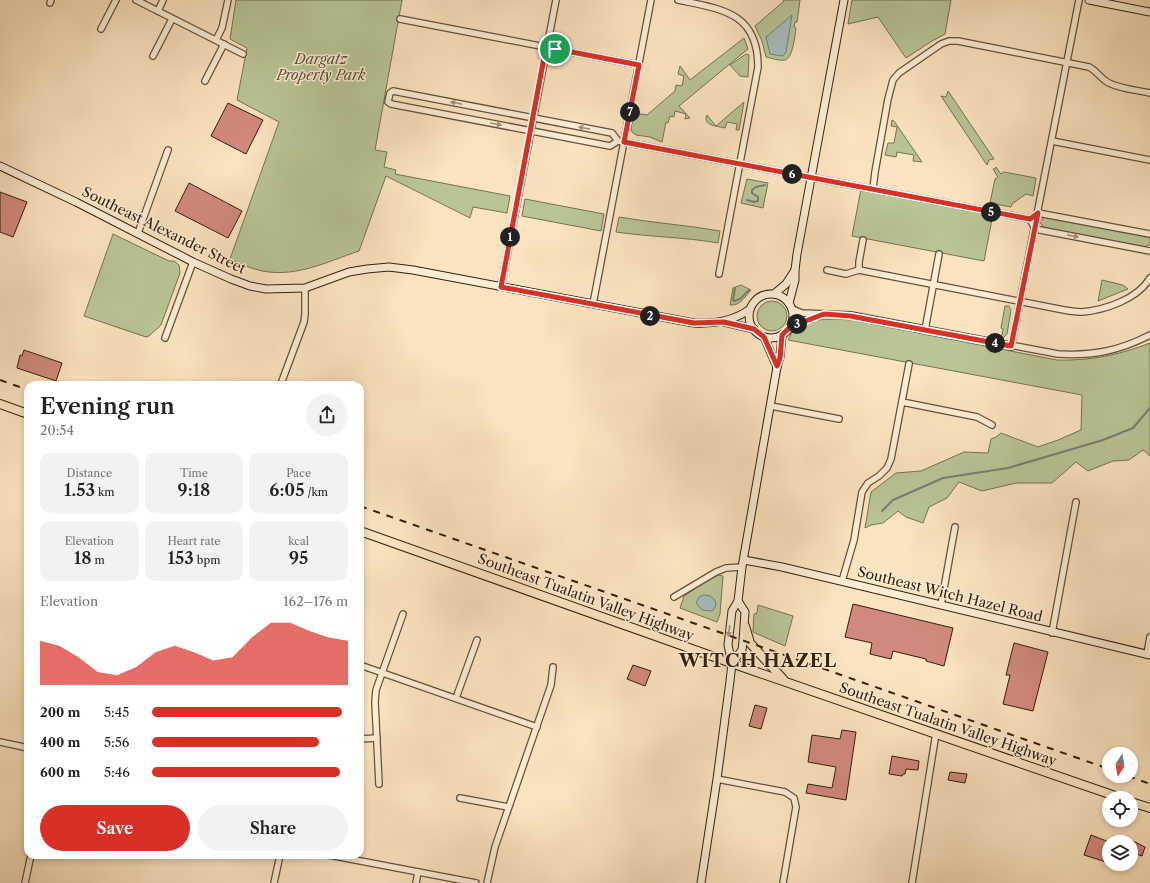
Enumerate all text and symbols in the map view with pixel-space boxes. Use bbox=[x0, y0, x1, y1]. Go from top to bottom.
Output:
pin bbox=[538, 32, 572, 66]
icon: arrive bbox=[544, 38, 566, 60]
park label: Dargatz Property Park bbox=[275, 50, 366, 84]
one-way arrow bbox=[450, 100, 462, 106]
pin: 7 bbox=[620, 102, 640, 122]
text: 7 bbox=[627, 105, 633, 119]
one-way arrow bbox=[490, 121, 502, 127]
one-way arrow bbox=[577, 124, 590, 130]
pin: 6 bbox=[782, 164, 802, 184]
text: 6 bbox=[789, 167, 795, 181]
street label: Southeast Alexander Street bbox=[79, 182, 249, 278]
pin: 5 bbox=[981, 202, 1001, 222]
text: 5 bbox=[988, 205, 994, 219]
pin: 1 bbox=[500, 227, 520, 247]
text: 1 bbox=[508, 230, 512, 244]
one-way arrow bbox=[1067, 234, 1079, 240]
pin: 2 bbox=[640, 306, 660, 326]
text: 2 bbox=[647, 309, 653, 323]
pin: 3 bbox=[787, 314, 807, 334]
text: 3 bbox=[794, 317, 800, 331]
pin: 4 bbox=[985, 333, 1005, 353]
text: 4 bbox=[992, 336, 998, 350]
text: Evening run bbox=[40, 393, 175, 420]
button: share bbox=[306, 394, 348, 436]
text: 20:54 bbox=[40, 422, 74, 438]
text: Distance bbox=[67, 466, 112, 480]
text: Time bbox=[180, 466, 208, 480]
text: Pace bbox=[286, 466, 311, 480]
text: 1.53 bbox=[64, 480, 95, 500]
text: 9:18 bbox=[178, 480, 210, 500]
text: 6:05 bbox=[269, 480, 305, 500]
text: km bbox=[95, 485, 115, 499]
text: /km bbox=[305, 485, 328, 499]
text: Elevation bbox=[65, 534, 114, 548]
text: Heart rate bbox=[167, 534, 221, 548]
text: kcal bbox=[288, 534, 309, 548]
text: 18 bbox=[74, 548, 92, 568]
text: 153 bbox=[168, 548, 194, 568]
text: 95 bbox=[289, 548, 308, 568]
street label: Southeast Tualatin Valley Highway bbox=[475, 549, 697, 645]
text: m bbox=[92, 553, 105, 567]
text: bpm bbox=[194, 553, 220, 567]
street label: Southeast Witch Hazel Road bbox=[856, 562, 1045, 626]
text: Elevation bbox=[40, 593, 98, 609]
text: 162–176 m bbox=[283, 593, 348, 609]
one-way arrow bbox=[726, 625, 732, 637]
district label: WITCH HAZEL bbox=[678, 650, 837, 672]
street label: Southeast Tualatin Valley Highway bbox=[837, 678, 1059, 770]
text: 200 m bbox=[40, 704, 80, 720]
text: 5:45 bbox=[104, 704, 129, 720]
text: 400 m bbox=[40, 734, 80, 750]
text: 5:56 bbox=[104, 734, 129, 750]
north arrow bbox=[1102, 747, 1138, 783]
map controls bbox=[1102, 747, 1138, 871]
text: 600 m bbox=[40, 764, 81, 780]
text: 5:46 bbox=[104, 764, 130, 780]
button: locate bbox=[1102, 791, 1138, 827]
button: Save bbox=[40, 805, 190, 851]
button: Share bbox=[198, 805, 348, 851]
button: layers bbox=[1102, 835, 1138, 871]

